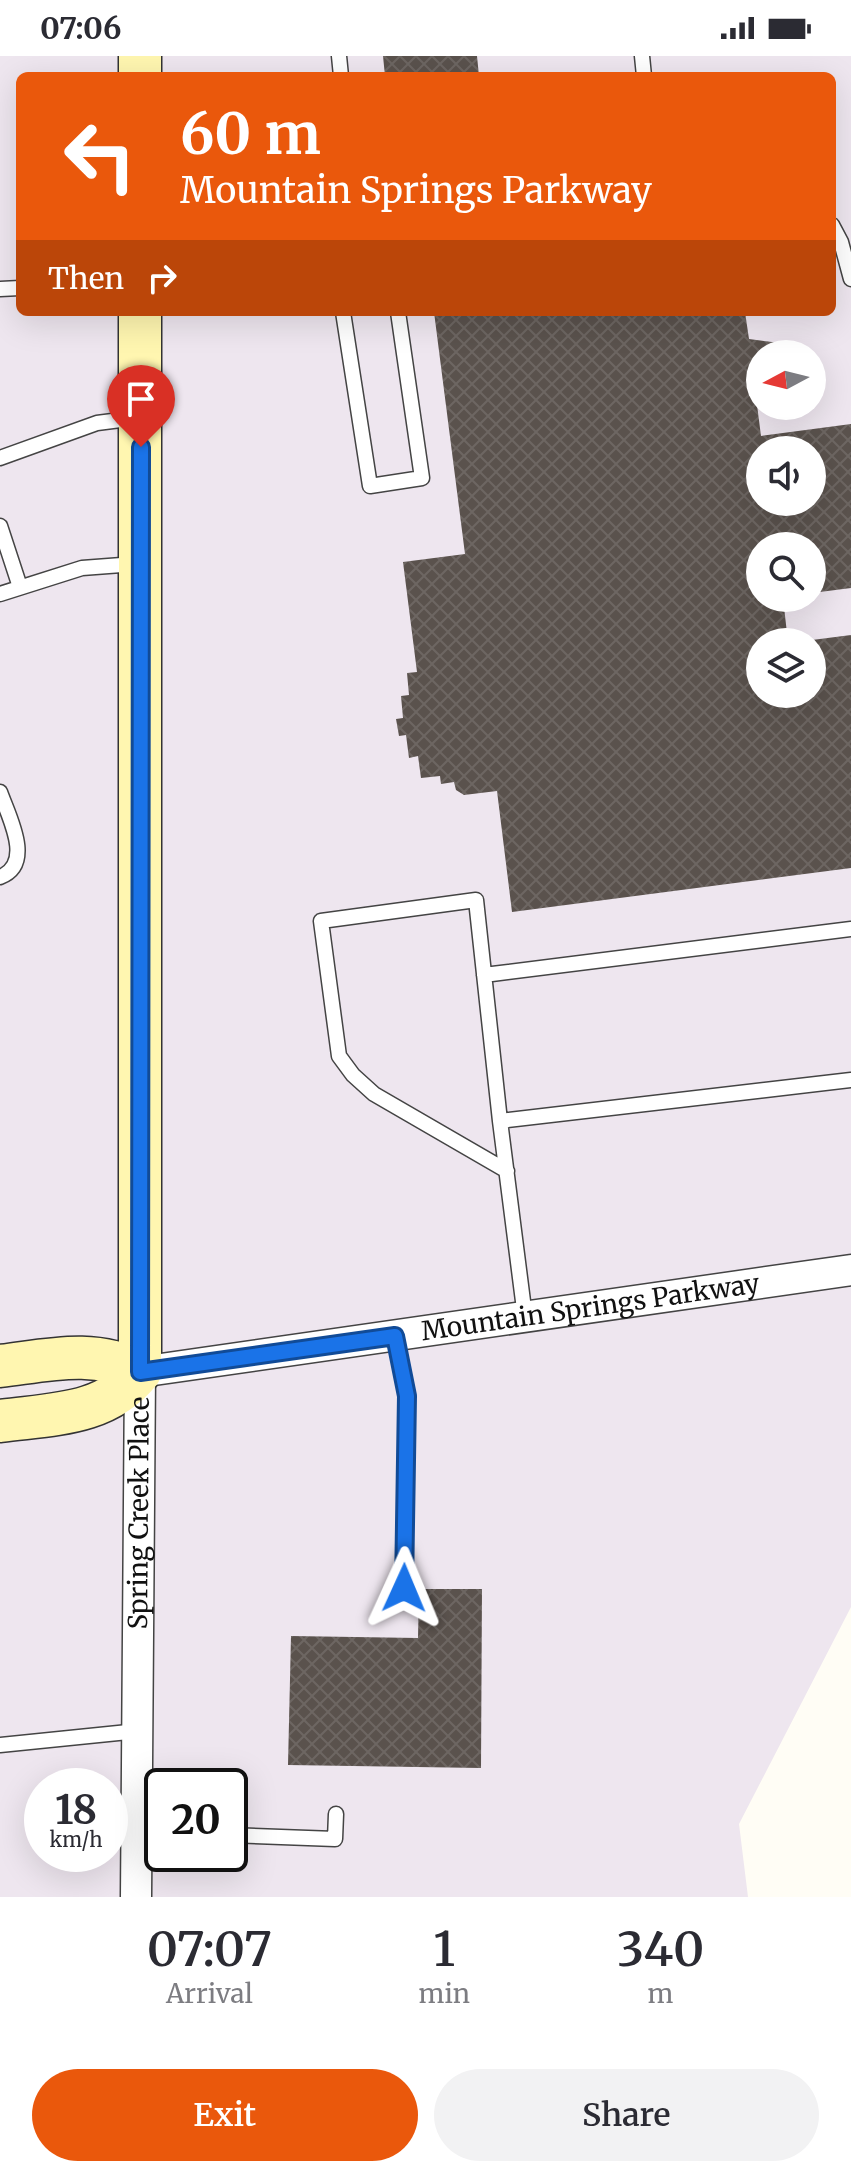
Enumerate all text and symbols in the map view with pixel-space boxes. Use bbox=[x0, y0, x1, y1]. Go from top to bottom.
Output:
text: 07:06 bbox=[40, 9, 121, 47]
text: 60 m bbox=[180, 99, 321, 169]
icon: left bbox=[48, 104, 152, 208]
text: Mountain Springs Parkway bbox=[180, 168, 652, 213]
icon: right bbox=[140, 256, 184, 300]
text: Then bbox=[48, 259, 124, 297]
north arrow bbox=[746, 340, 826, 420]
map controls bbox=[746, 340, 826, 708]
pin bbox=[107, 365, 175, 447]
icon: arrive bbox=[119, 377, 163, 421]
button: sound bbox=[746, 436, 826, 516]
button: search bbox=[746, 532, 826, 612]
button: layers bbox=[746, 628, 826, 708]
street label: Mountain Springs Parkway bbox=[419, 1266, 762, 1347]
street label: Spring Creek Place bbox=[121, 1396, 156, 1630]
position arrow bbox=[362, 1546, 446, 1630]
speed limit sign: 20 bbox=[144, 1768, 248, 1872]
text: 18 bbox=[55, 1785, 97, 1835]
text: km/h bbox=[50, 1827, 102, 1852]
text: 07:07 bbox=[147, 1919, 272, 1979]
text: 1 bbox=[433, 1919, 455, 1979]
text: 340 bbox=[617, 1919, 704, 1979]
text: Arrival bbox=[166, 1977, 253, 2010]
text: min bbox=[419, 1977, 470, 2010]
text: m bbox=[648, 1977, 673, 2010]
button: Exit bbox=[32, 2069, 418, 2161]
button: Share bbox=[434, 2069, 819, 2161]

